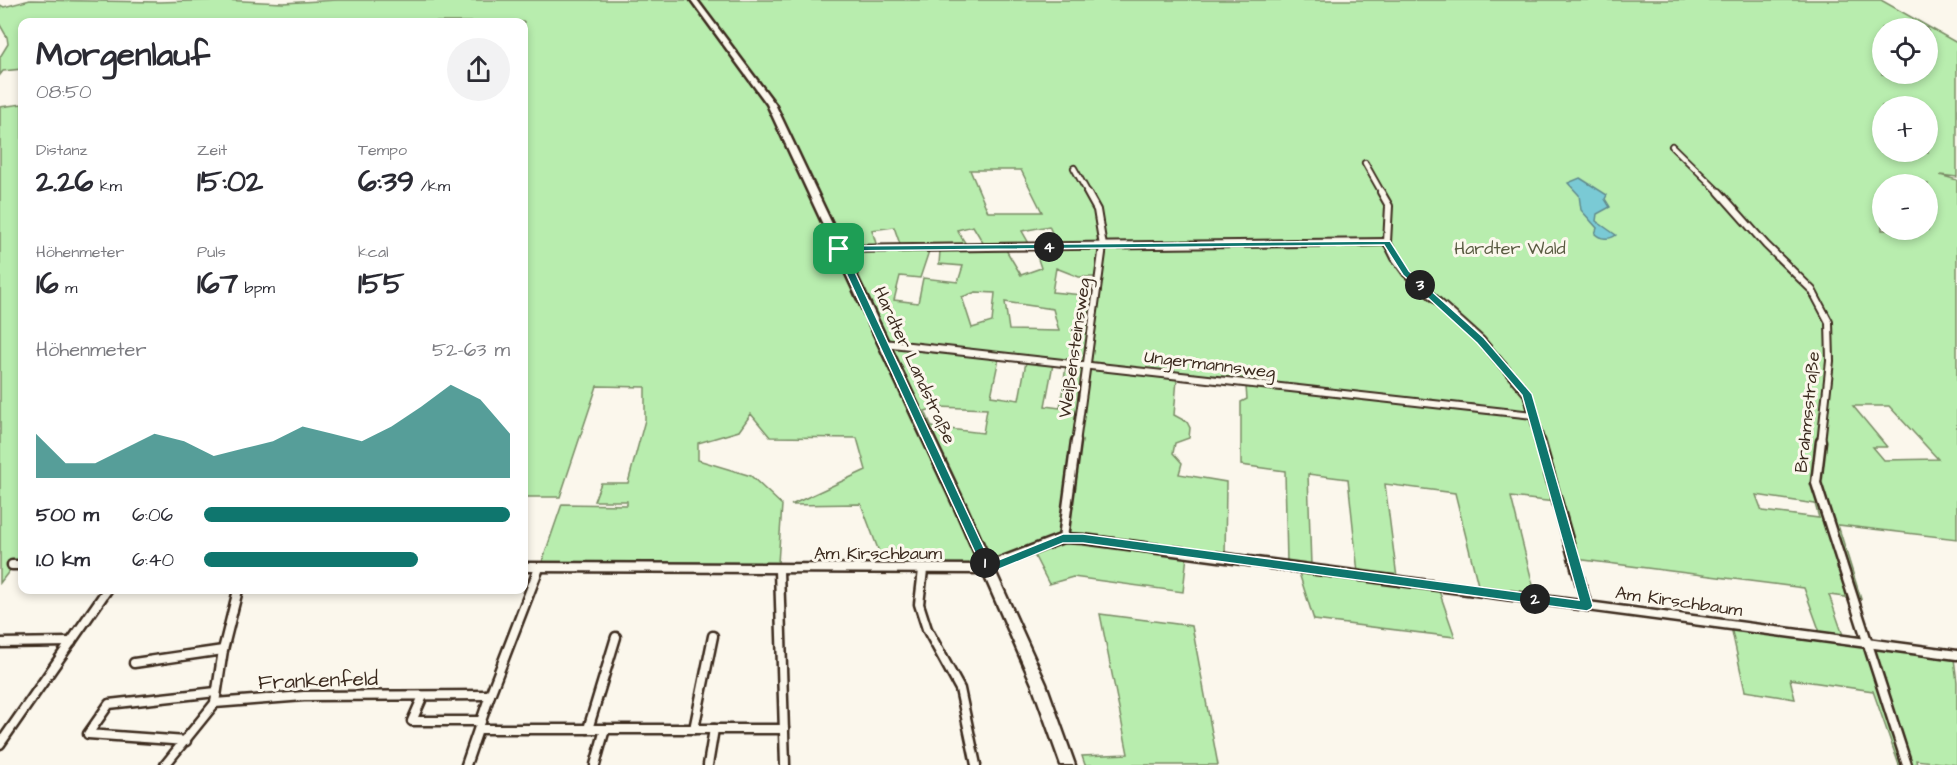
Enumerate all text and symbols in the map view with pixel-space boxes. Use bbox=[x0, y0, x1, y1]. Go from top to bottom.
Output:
map controls bbox=[1872, 18, 1938, 240]
button: locate bbox=[1872, 18, 1938, 84]
text: Morgenlauf bbox=[36, 32, 210, 78]
button: share bbox=[447, 38, 510, 101]
text: 08:50 bbox=[36, 78, 92, 106]
button: + bbox=[1872, 96, 1938, 162]
text: Distanz bbox=[36, 139, 87, 161]
text: Zeit bbox=[197, 139, 227, 161]
text: Tempo bbox=[358, 139, 407, 161]
text: 2.26 bbox=[36, 161, 93, 203]
text: 15:02 bbox=[197, 161, 263, 203]
text: 6:39 bbox=[358, 161, 414, 203]
button: − bbox=[1872, 174, 1938, 240]
text: km bbox=[93, 175, 122, 197]
text: /km bbox=[414, 175, 450, 197]
pin bbox=[813, 223, 864, 274]
icon: arrive bbox=[822, 232, 855, 265]
pin: 4 bbox=[1034, 232, 1064, 262]
text: 4 bbox=[1044, 236, 1054, 258]
park label: Hardter Wald bbox=[1454, 236, 1566, 261]
text: Höhenmeter bbox=[36, 241, 124, 263]
text: Puls bbox=[197, 241, 226, 263]
text: kcal bbox=[358, 241, 389, 263]
text: 16 bbox=[36, 263, 59, 305]
text: 167 bbox=[197, 263, 238, 305]
text: 155 bbox=[358, 263, 404, 305]
pin: 3 bbox=[1405, 270, 1435, 300]
text: 3 bbox=[1416, 274, 1424, 296]
street label: Weißensteinsweg bbox=[1052, 276, 1098, 420]
text: m bbox=[59, 277, 78, 299]
text: bpm bbox=[238, 277, 275, 299]
street label: Hardter Landstraße bbox=[867, 282, 962, 448]
text: Höhenmeter bbox=[36, 336, 146, 364]
text: 52–63 m bbox=[432, 336, 510, 364]
street label: Ungermannsweg bbox=[1143, 344, 1277, 386]
street label: Brahmsstraße bbox=[1789, 350, 1826, 474]
text: 500 m bbox=[36, 501, 99, 529]
text: 6:06 bbox=[132, 501, 173, 529]
street label: Am Kirschbaum bbox=[814, 541, 942, 566]
text: 1.0 km bbox=[36, 546, 90, 574]
text: 6:40 bbox=[132, 546, 174, 574]
pin: 1 bbox=[970, 548, 1000, 578]
text: 1 bbox=[984, 552, 986, 574]
street label: Am Kirschbaum bbox=[1614, 580, 1744, 623]
pin: 2 bbox=[1520, 584, 1550, 614]
text: 2 bbox=[1530, 588, 1540, 610]
street label: Frankenfeld bbox=[258, 664, 379, 697]

